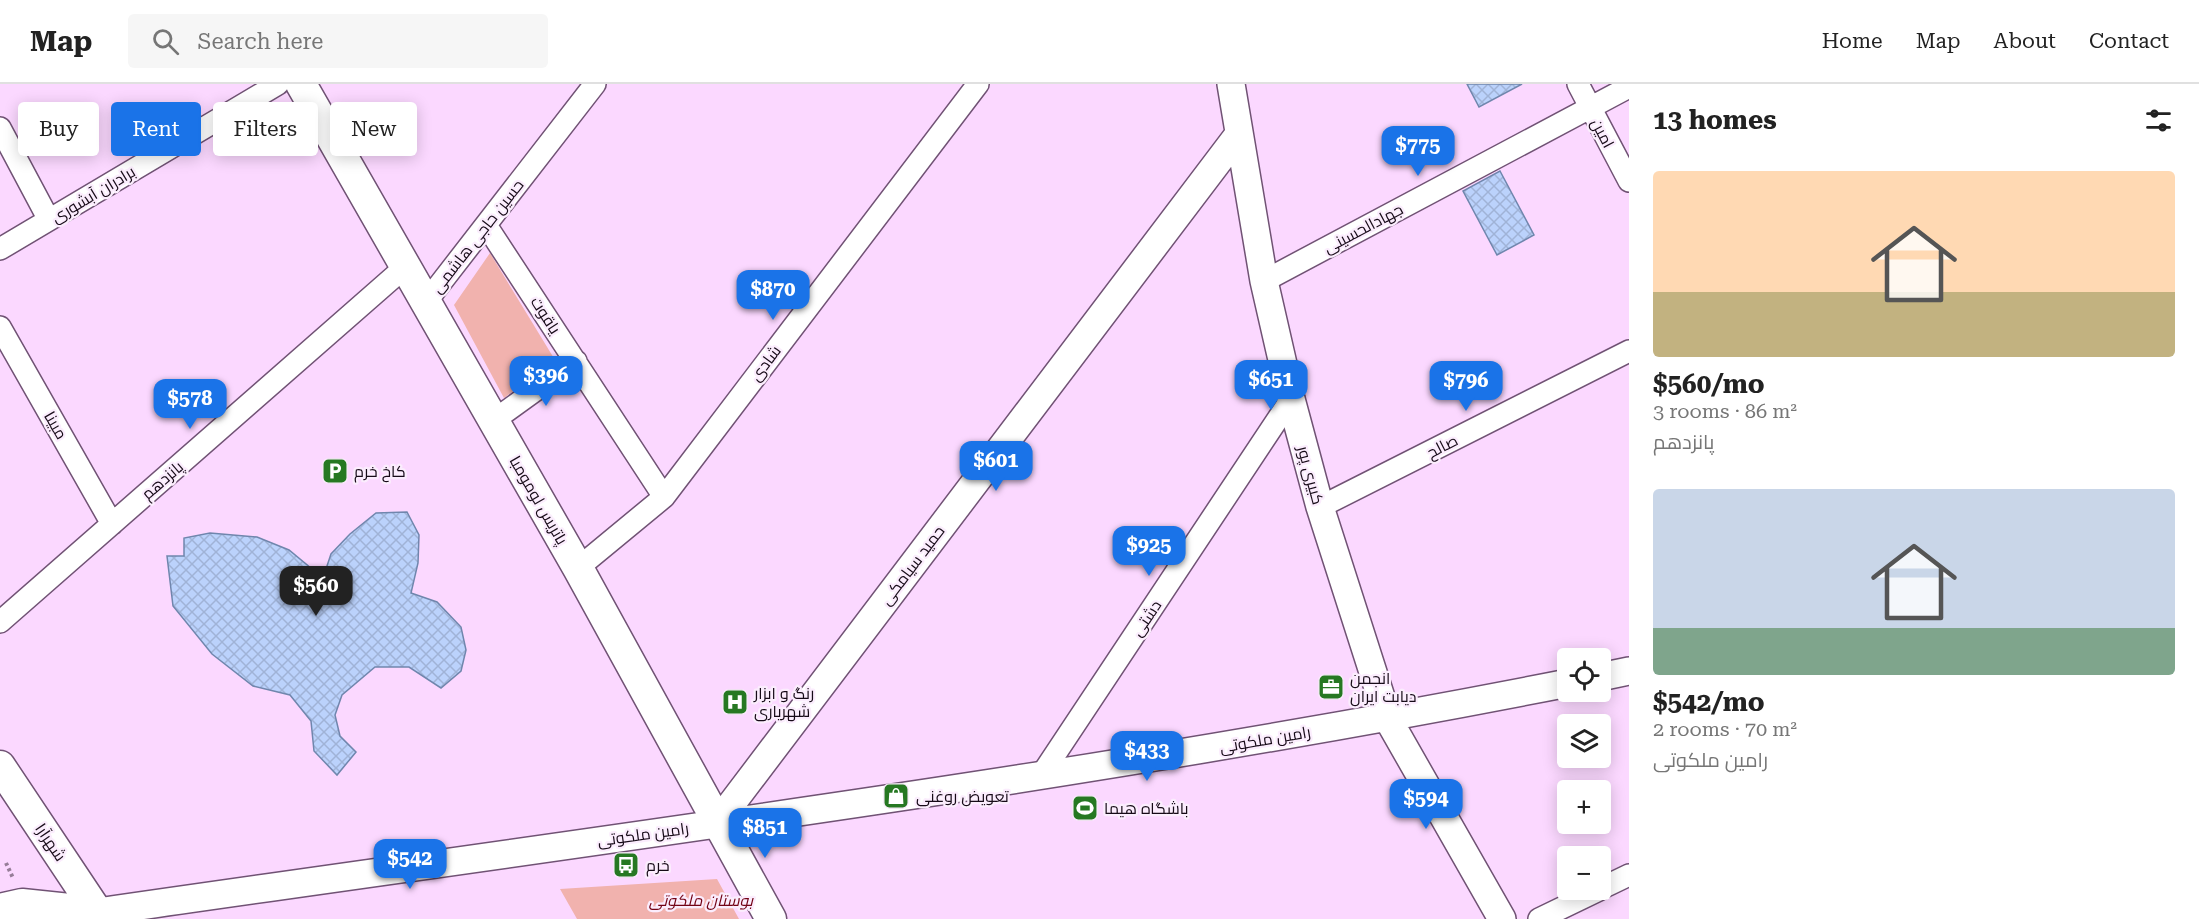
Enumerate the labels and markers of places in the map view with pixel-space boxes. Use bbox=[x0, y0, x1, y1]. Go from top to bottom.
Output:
pin: $775 bbox=[1382, 126, 1454, 177]
pin: $870 bbox=[737, 270, 809, 321]
pin: $396 bbox=[510, 356, 582, 407]
pin: $651 bbox=[1235, 360, 1307, 411]
pin: $796 bbox=[1430, 361, 1502, 412]
pin: $578 bbox=[154, 379, 226, 430]
pin: $601 bbox=[960, 441, 1032, 492]
parking icon: کاخ خرم bbox=[320, 456, 350, 486]
place label: کاخ خرم bbox=[354, 462, 406, 483]
pin: $925 bbox=[1113, 526, 1185, 577]
pin: $560 bbox=[280, 566, 352, 617]
place label: انجمن دیابت ایران bbox=[1350, 669, 1416, 707]
office icon: انجمن دیابت ایران bbox=[1316, 672, 1346, 702]
place label: رنگ و ابزار شهریاری bbox=[753, 684, 814, 722]
hospital icon: رنگ و ابزار شهریاری bbox=[720, 687, 750, 717]
pin: $433 bbox=[1111, 731, 1183, 782]
pin: $594 bbox=[1390, 779, 1462, 830]
shop icon: تعویض روغنی bbox=[881, 781, 911, 811]
place label: تعویض روغنی bbox=[916, 787, 1010, 807]
sports icon: باشگاه هیما bbox=[1070, 793, 1100, 823]
place label: باشگاه هیما bbox=[1104, 799, 1189, 818]
pin: $851 bbox=[729, 808, 801, 859]
pin: $542 bbox=[374, 839, 446, 890]
bus stop icon: خرم bbox=[611, 850, 641, 880]
place label: خرم bbox=[646, 856, 670, 877]

